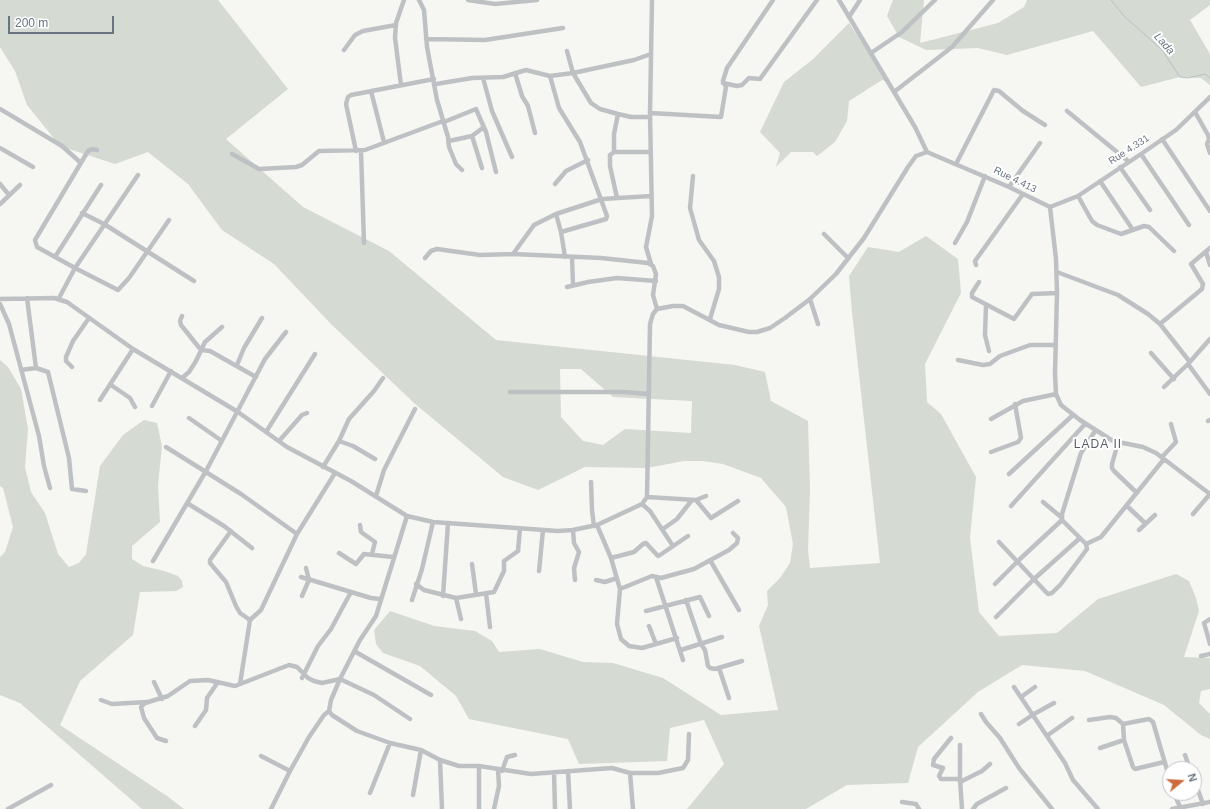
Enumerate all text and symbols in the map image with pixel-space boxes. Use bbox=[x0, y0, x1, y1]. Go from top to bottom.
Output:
scale bar bbox=[10, 8, 116, 34]
text: 200 m bbox=[15, 16, 48, 30]
water label: Lada bbox=[1151, 30, 1177, 58]
street label: Rue 4.331 bbox=[1106, 132, 1152, 168]
street label: Rue 4.413 bbox=[992, 164, 1038, 196]
district label: LADA II bbox=[1074, 438, 1122, 452]
north arrow bbox=[1162, 761, 1202, 801]
text: N bbox=[1186, 772, 1199, 783]

